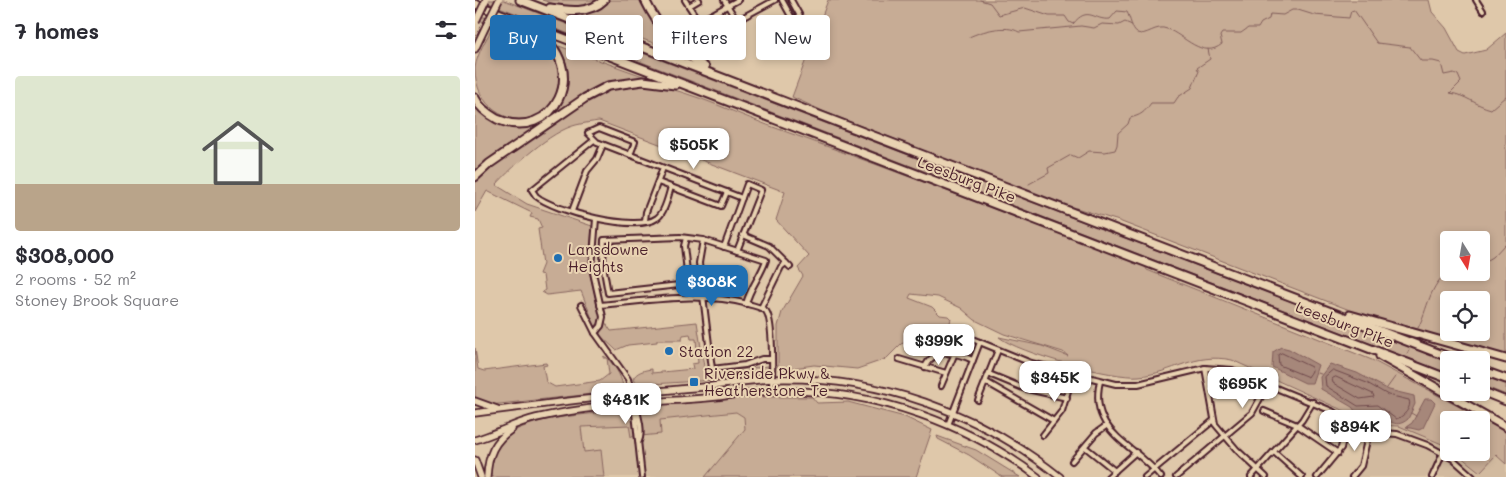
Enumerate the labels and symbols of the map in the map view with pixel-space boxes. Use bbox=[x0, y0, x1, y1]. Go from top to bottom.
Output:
pin: $505K bbox=[659, 128, 729, 170]
street label: Leesburg Pike bbox=[915, 151, 1019, 207]
north arrow bbox=[1440, 231, 1490, 281]
place label: Lansdowne Heights bbox=[568, 239, 648, 276]
marker: Lansdowne Heights bbox=[552, 252, 564, 264]
pin: $308K bbox=[677, 264, 747, 307]
street label: Leesburg Pike bbox=[1293, 296, 1397, 352]
pin: $399K bbox=[904, 324, 974, 366]
place label: Station 22 bbox=[679, 341, 753, 361]
marker: Station 22 bbox=[663, 345, 675, 357]
pin: $345K bbox=[1020, 360, 1090, 403]
place label: Riverside Pkwy & Heatherstone Te bbox=[704, 363, 831, 400]
pin: $695K bbox=[1208, 366, 1278, 409]
marker: Riverside Pkwy & Heatherstone Te bbox=[688, 376, 700, 388]
pin: $481K bbox=[591, 382, 661, 425]
pin: $894K bbox=[1320, 410, 1390, 452]

